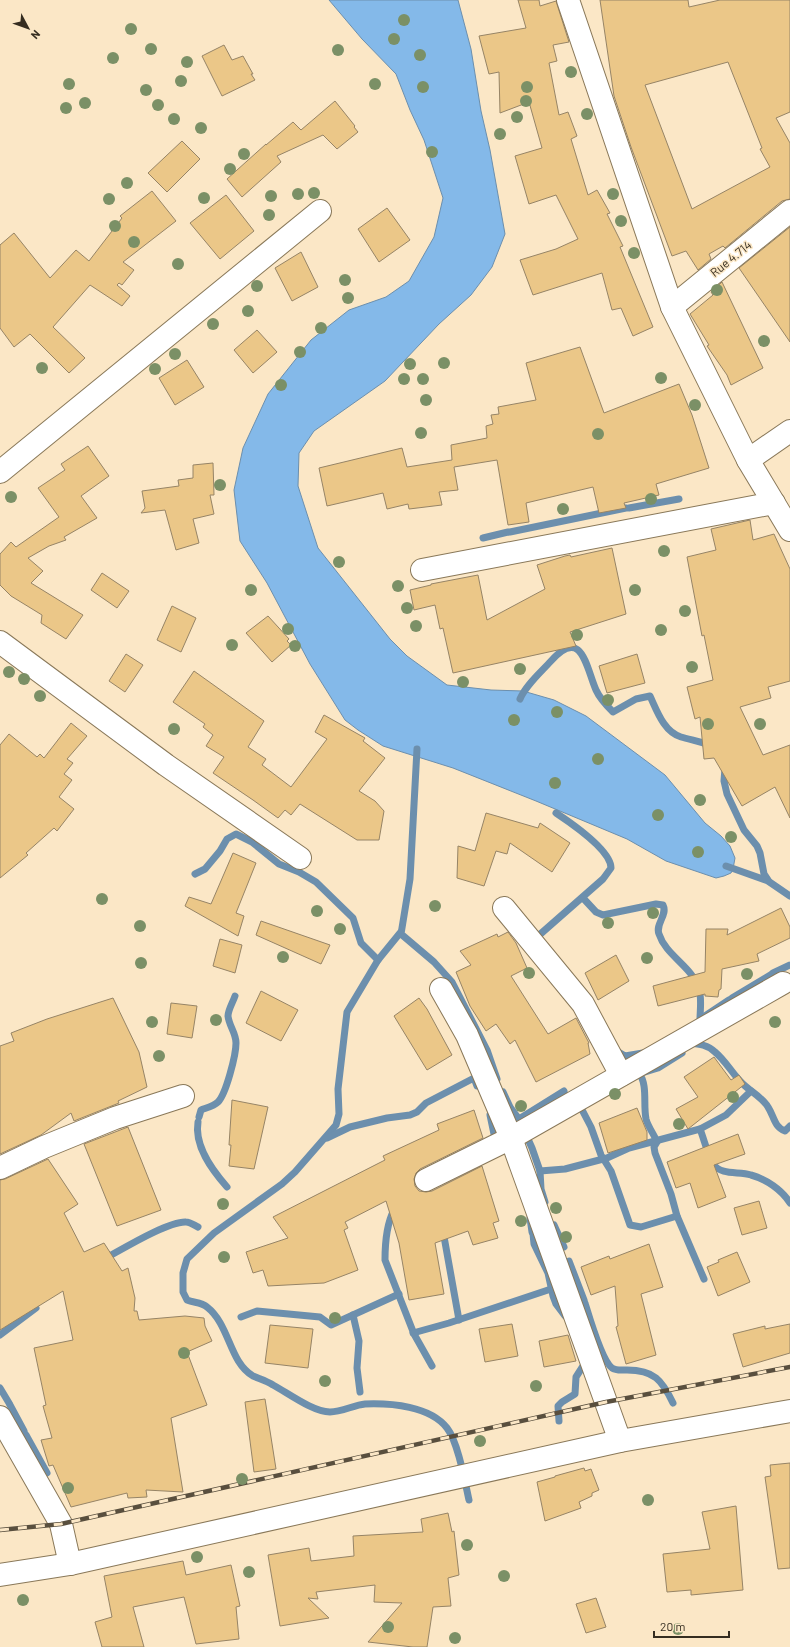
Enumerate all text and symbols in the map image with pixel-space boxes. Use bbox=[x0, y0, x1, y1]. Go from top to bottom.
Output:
north arrow bbox=[8, 8, 48, 48]
text: N bbox=[29, 28, 43, 42]
street label: Rue 4.714 bbox=[707, 237, 754, 279]
scale bar bbox=[654, 1613, 729, 1639]
text: 20 m bbox=[660, 1619, 686, 1633]

